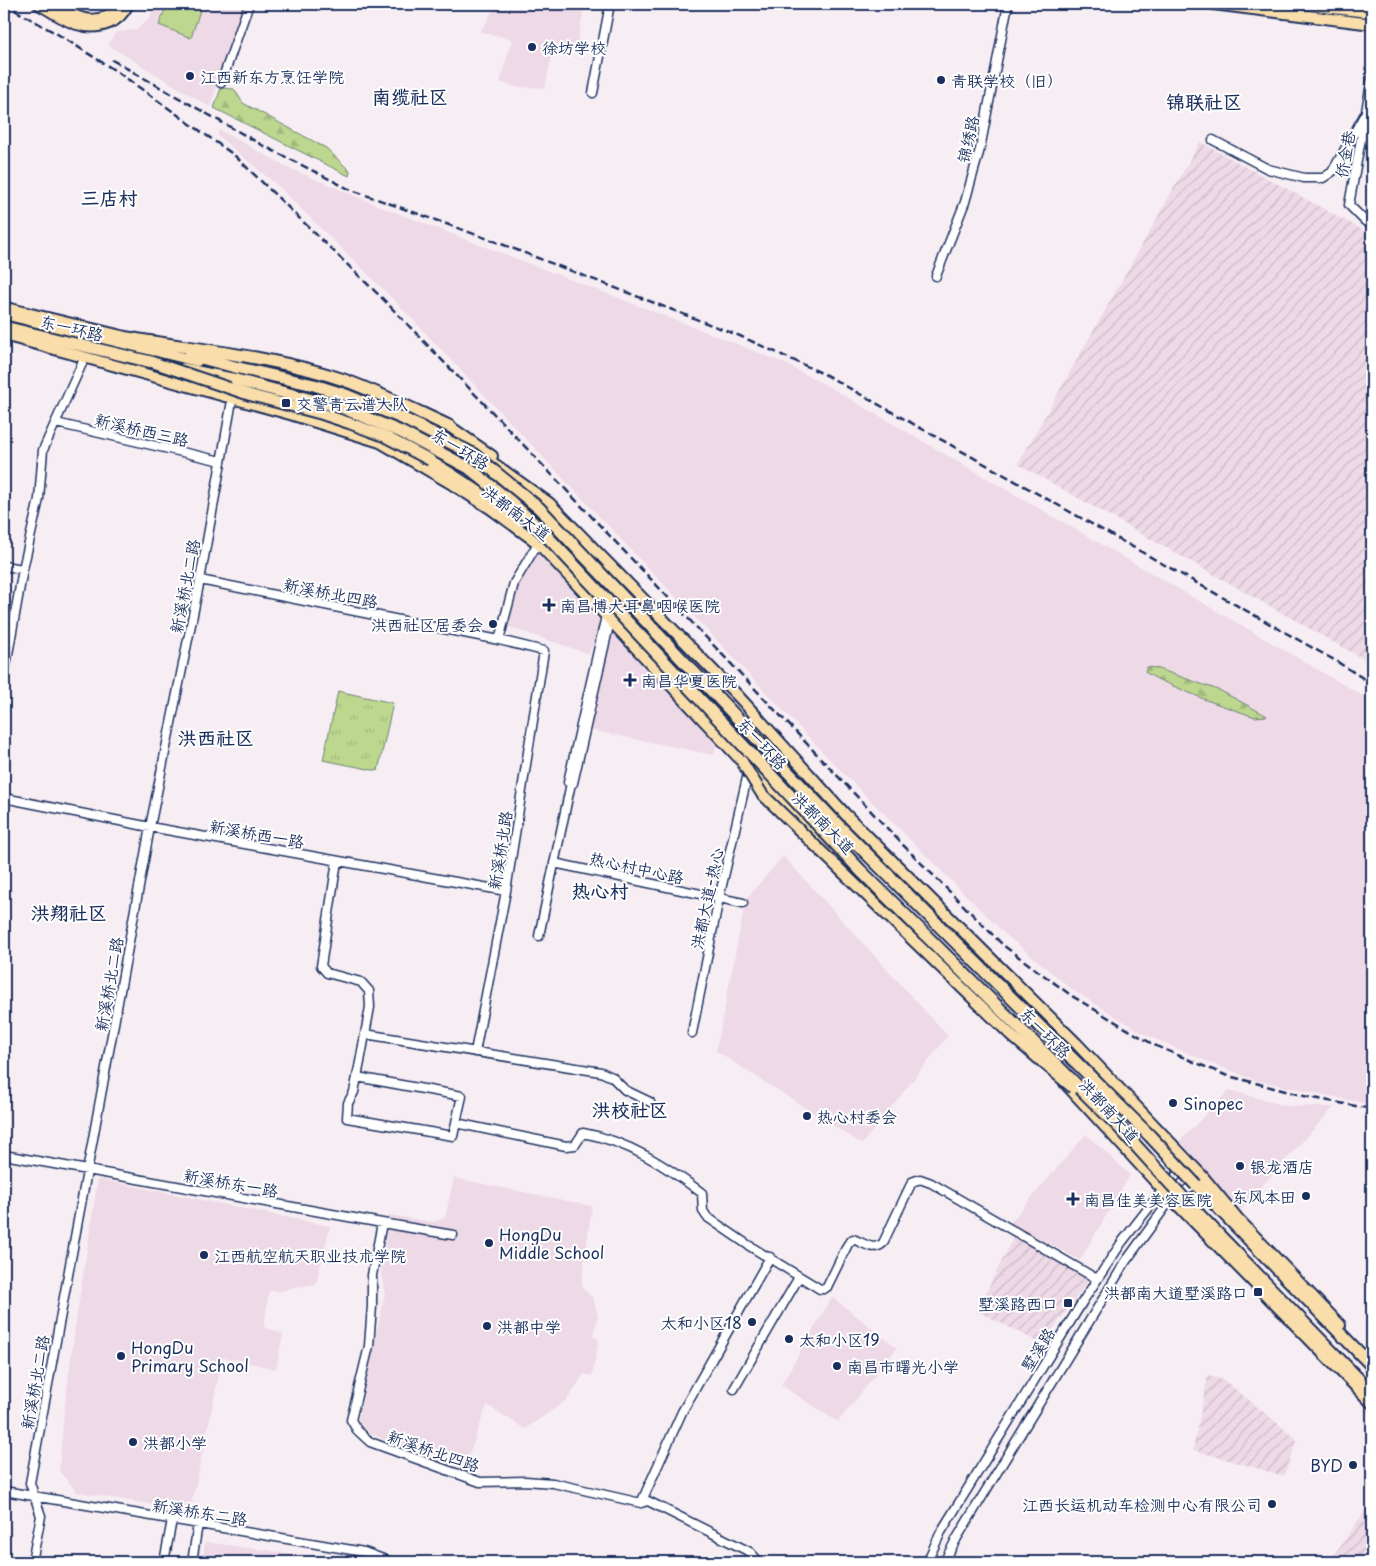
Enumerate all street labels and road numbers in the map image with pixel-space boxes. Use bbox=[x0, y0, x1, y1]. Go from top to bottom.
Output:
street label: 锦绣路 bbox=[950, 113, 984, 165]
street label: 侨金巷 bbox=[1328, 128, 1360, 180]
street label: 东一环路 bbox=[38, 308, 106, 346]
street label: 新溪桥西三路 bbox=[93, 407, 191, 451]
street label: 东一环路 bbox=[427, 421, 495, 475]
street label: 洪都南大道 bbox=[478, 478, 556, 546]
street label: 新溪桥北二路 bbox=[163, 537, 205, 635]
street label: 新溪桥北四路 bbox=[282, 571, 380, 613]
street label: 东一环路 bbox=[732, 711, 794, 775]
street label: 洪都南大道 bbox=[787, 785, 861, 859]
street label: 新溪桥北路 bbox=[481, 809, 517, 891]
street label: 新溪桥西一路 bbox=[208, 813, 306, 853]
street label: 热心村中心路 bbox=[588, 845, 686, 889]
street label: 洪都大道-热心 bbox=[683, 845, 729, 951]
street label: 新溪桥北二路 bbox=[88, 935, 128, 1033]
street label: 东一环路 bbox=[1015, 1001, 1077, 1063]
street label: 洪都南大道 bbox=[1074, 1072, 1146, 1148]
street label: 新溪桥东一路 bbox=[182, 1162, 280, 1202]
street label: 墅溪路 bbox=[1014, 1322, 1060, 1376]
street label: 新溪桥北二路 bbox=[14, 1333, 54, 1431]
street label: 新溪桥北四路 bbox=[385, 1423, 483, 1477]
street label: 新溪桥东二路 bbox=[151, 1492, 249, 1530]

